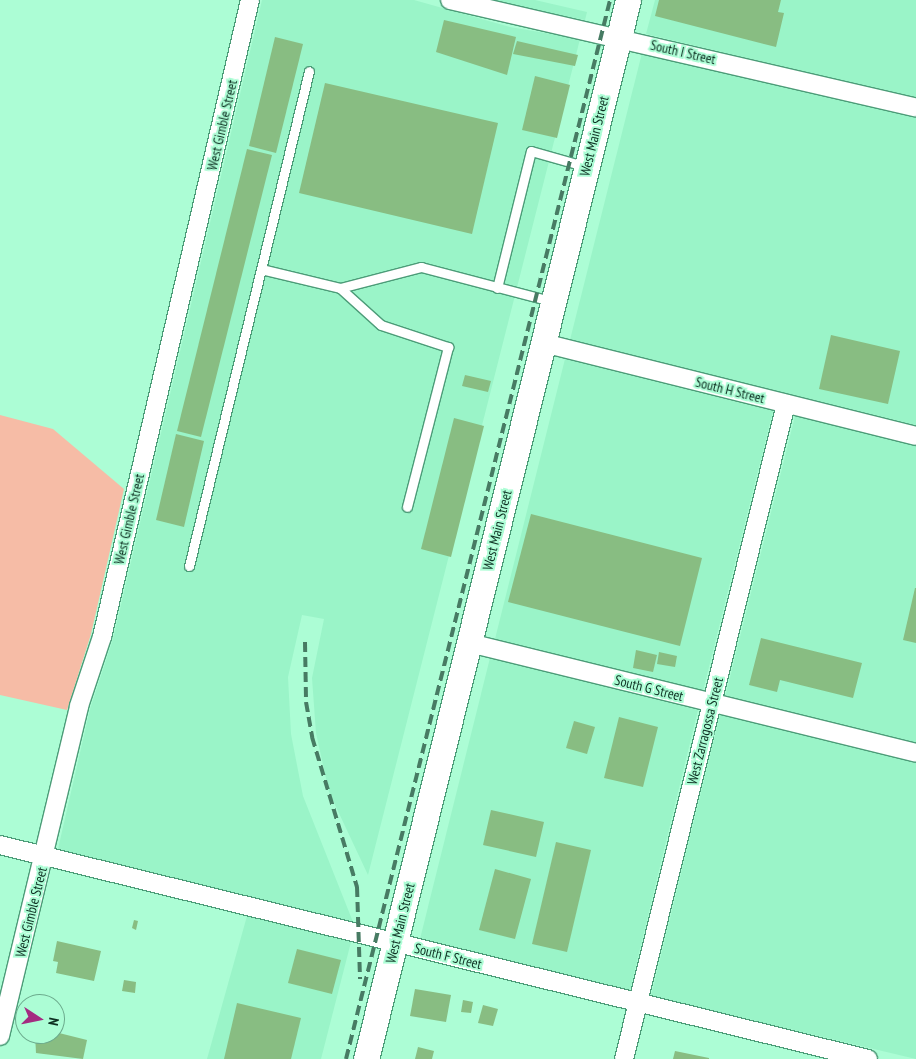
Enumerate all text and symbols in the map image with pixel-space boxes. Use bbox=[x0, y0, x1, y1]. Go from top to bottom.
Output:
street label: South I Street bbox=[649, 36, 717, 68]
street label: West Gimble Street bbox=[203, 78, 241, 172]
street label: West Main Street bbox=[576, 94, 612, 178]
street label: South H Street bbox=[694, 373, 766, 407]
street label: West Gimble Street bbox=[110, 472, 148, 566]
street label: West Main Street bbox=[479, 488, 515, 572]
street label: South G Street bbox=[613, 671, 685, 705]
street label: West Zarragossa Street bbox=[684, 676, 726, 786]
street label: West Gimble Street bbox=[12, 865, 50, 959]
street label: West Main Street bbox=[382, 881, 418, 965]
street label: South F Street bbox=[413, 940, 483, 972]
north arrow bbox=[15, 994, 65, 1044]
text: N bbox=[44, 1016, 63, 1027]

